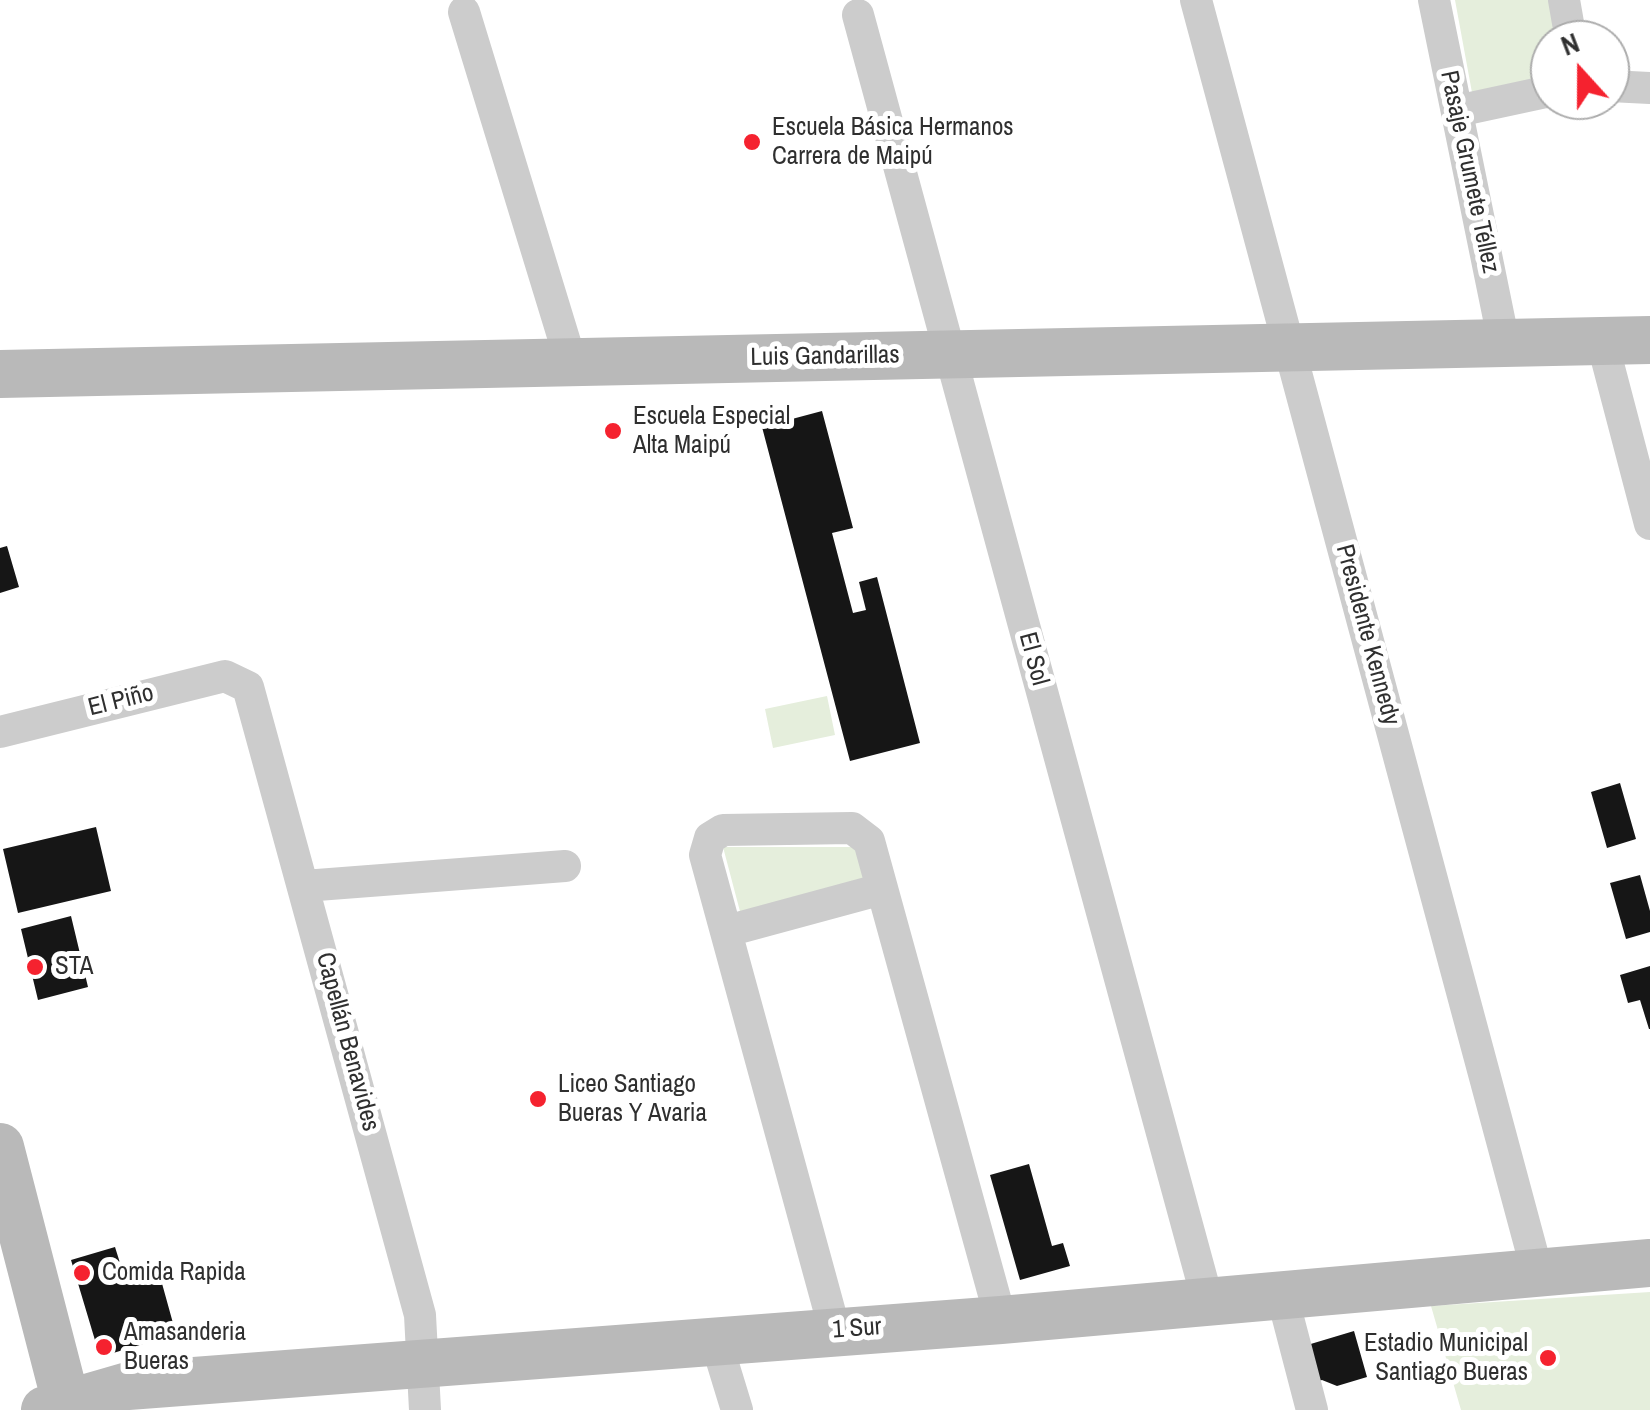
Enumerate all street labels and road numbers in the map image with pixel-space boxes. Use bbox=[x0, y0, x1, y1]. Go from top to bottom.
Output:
street label: Pasaje Grumete Téllez bbox=[1433, 68, 1505, 276]
street label: Luis Gandarillas bbox=[750, 341, 900, 373]
street label: Presidente Kennedy bbox=[1328, 541, 1406, 729]
street label: El Sol bbox=[1012, 629, 1054, 689]
street label: El Piño bbox=[85, 678, 157, 724]
street label: Capellán Benavides bbox=[309, 950, 385, 1134]
street label: 1 Sur bbox=[832, 1312, 882, 1346]

